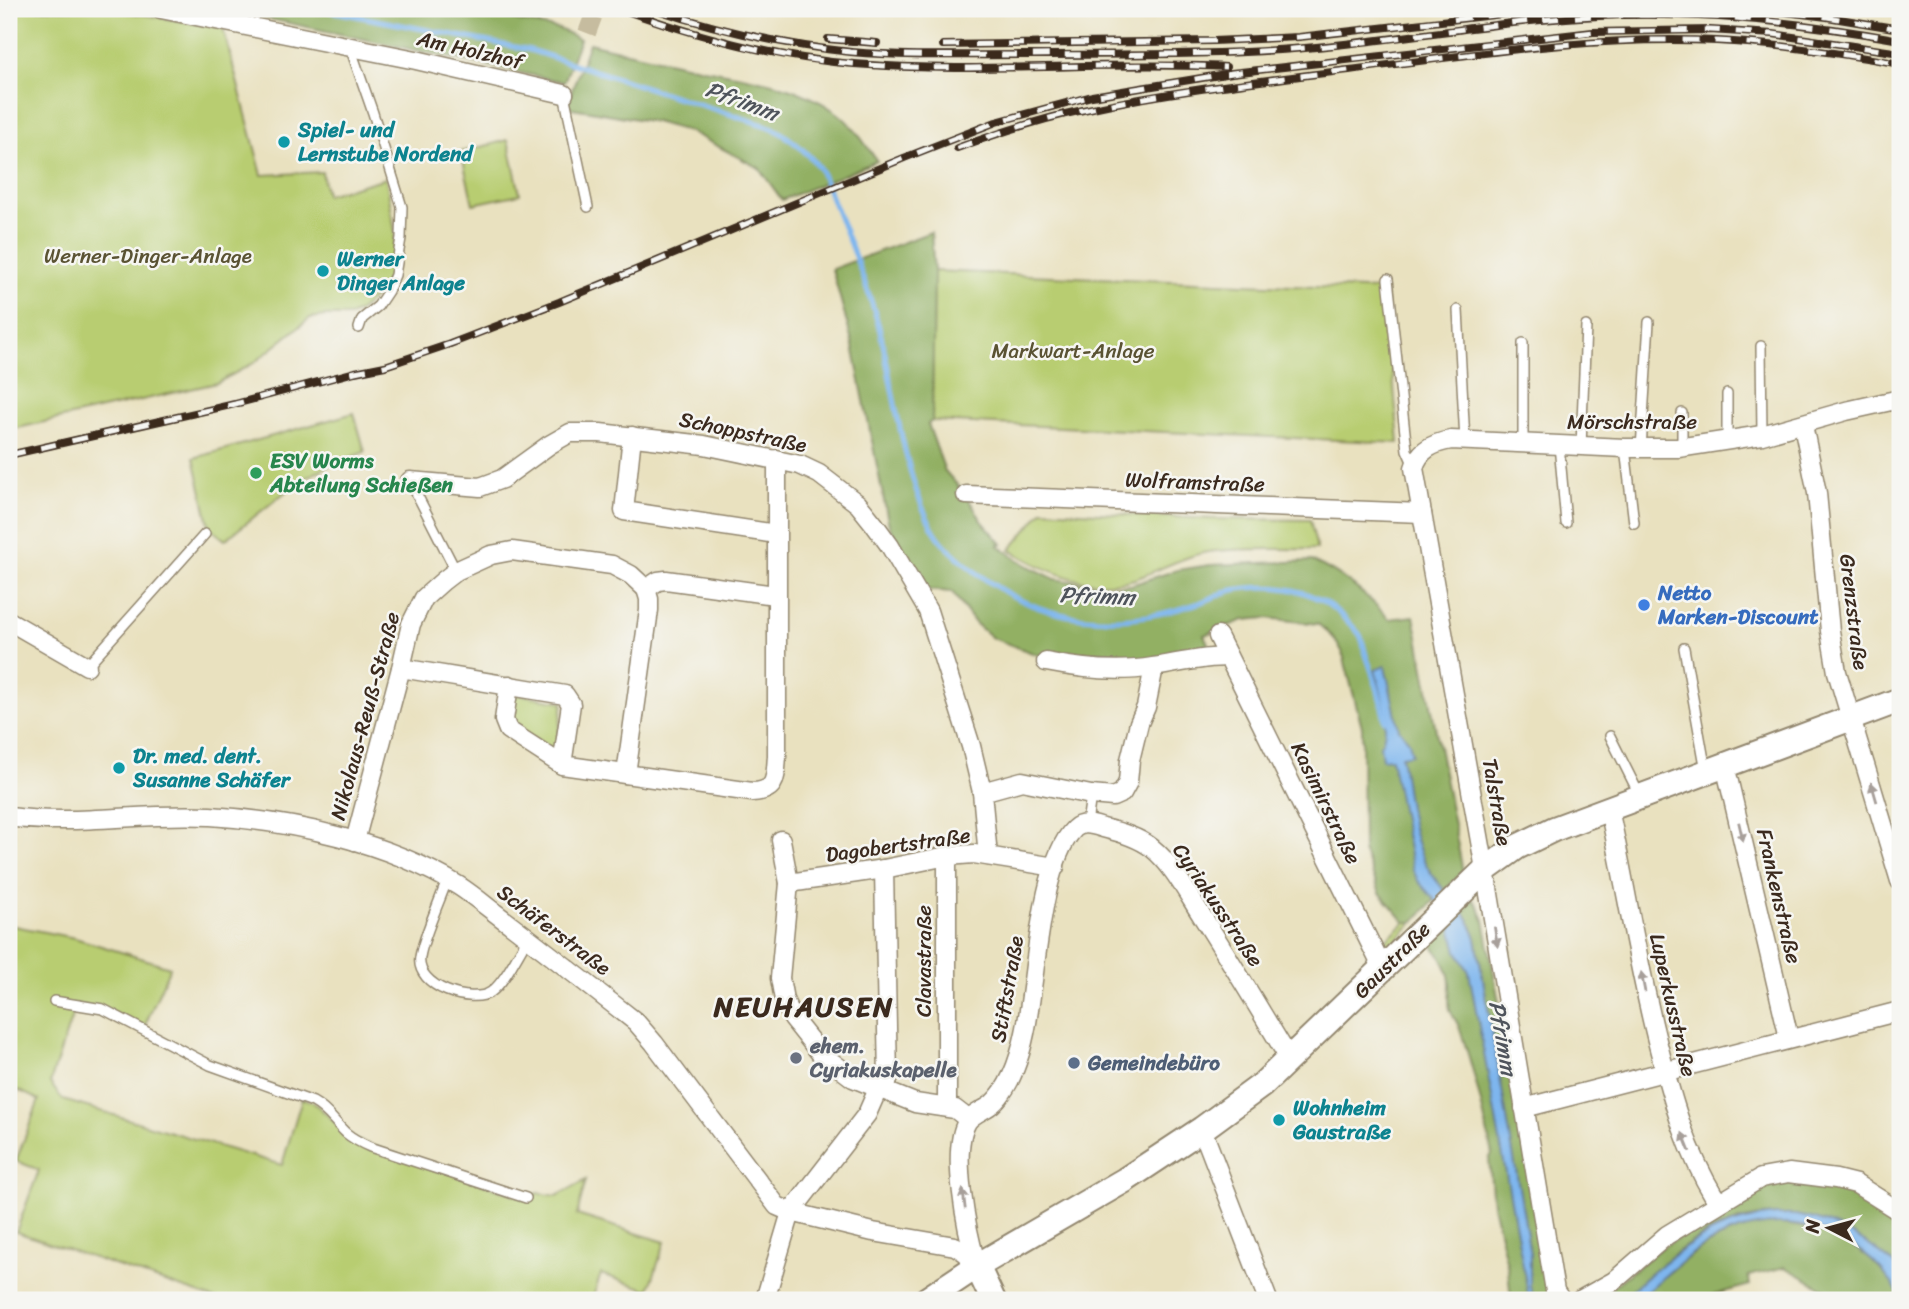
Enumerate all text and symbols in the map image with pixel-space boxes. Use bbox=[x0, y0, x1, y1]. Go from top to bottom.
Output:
street label: Am Holzhof bbox=[412, 19, 530, 81]
water label: Pfrimm bbox=[700, 69, 787, 134]
place label: Spiel- und Lernstube Nordend bbox=[297, 111, 474, 173]
marker: Spiel- und Lernstube Nordend bbox=[276, 134, 292, 150]
park label: Werner-Dinger-Anlage bbox=[44, 237, 252, 275]
place label: Werner Dinger Anlage bbox=[337, 240, 465, 302]
marker: Werner Dinger Anlage bbox=[315, 263, 331, 279]
park label: Markwart-Anlage bbox=[991, 332, 1155, 370]
street label: Schoppstraße bbox=[676, 400, 810, 464]
street label: Mörschstraße bbox=[1567, 403, 1697, 441]
place label: ESV Worms Abteilung Schießen bbox=[269, 442, 454, 504]
street label: Wolframstraße bbox=[1124, 461, 1266, 503]
marker: ESV Worms Abteilung Schießen bbox=[248, 465, 264, 481]
street label: Grenzstraße bbox=[1828, 552, 1880, 672]
water label: Pfrimm bbox=[1059, 574, 1138, 618]
place label: Netto Marken-Discount bbox=[1657, 574, 1819, 636]
marker: Netto Marken-Discount bbox=[1636, 597, 1652, 613]
street label: Nikolaus-Reuß-Straße bbox=[319, 607, 411, 824]
street label: Kasimirstraße bbox=[1280, 735, 1372, 871]
place label: Dr. med. dent. Susanne Schäfer bbox=[132, 737, 292, 799]
street label: Talstraße bbox=[1471, 755, 1523, 849]
marker: Dr. med. dent. Susanne Schäfer bbox=[111, 760, 127, 776]
one-way arrow bbox=[1868, 781, 1879, 803]
street label: Dagobertstraße bbox=[823, 816, 973, 874]
one-way arrow bbox=[1736, 821, 1747, 843]
street label: Frankenstraße bbox=[1745, 825, 1813, 968]
street label: Cyriakusstraße bbox=[1162, 835, 1274, 975]
street label: Schäferstraße bbox=[488, 874, 620, 986]
street label: Clavastraße bbox=[905, 905, 943, 1017]
street label: Gaustraße bbox=[1344, 912, 1440, 1008]
one-way arrow bbox=[1491, 926, 1502, 948]
street label: Luperkusstraße bbox=[1638, 930, 1708, 1081]
street label: Stiftstraße bbox=[979, 933, 1035, 1045]
one-way arrow bbox=[1637, 971, 1648, 993]
district label: NEUHAUSEN bbox=[713, 982, 894, 1031]
water label: Pfrimm bbox=[1476, 997, 1530, 1081]
place label: ehem. Cyriakuskapelle bbox=[809, 1027, 958, 1089]
place label: Gemeindebüro bbox=[1087, 1044, 1220, 1082]
marker: ehem. Cyriakuskapelle bbox=[788, 1050, 804, 1066]
marker: Gemeindebüro bbox=[1066, 1055, 1082, 1071]
place label: Wohnheim Gaustraße bbox=[1292, 1089, 1391, 1151]
marker: Wohnheim Gaustraße bbox=[1271, 1112, 1287, 1128]
one-way arrow bbox=[1680, 1132, 1691, 1153]
one-way arrow bbox=[958, 1188, 969, 1210]
north arrow bbox=[1794, 1194, 1864, 1264]
text: N bbox=[1795, 1217, 1830, 1236]

